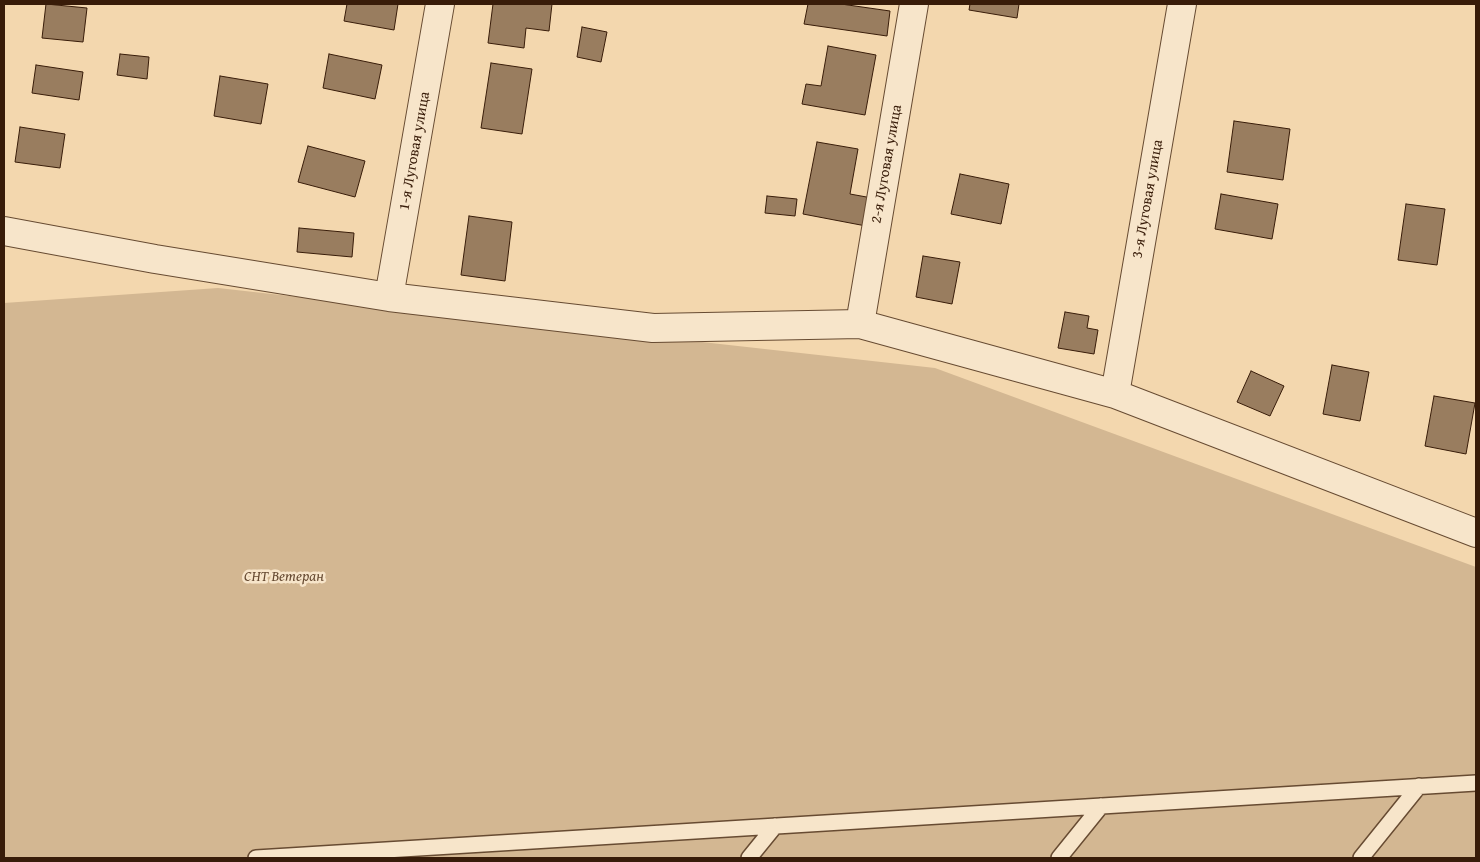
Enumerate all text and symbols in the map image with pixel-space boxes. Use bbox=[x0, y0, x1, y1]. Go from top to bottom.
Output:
street label: 1-я Луговая улица bbox=[396, 90, 434, 212]
street label: 2-я Луговая улица bbox=[868, 103, 906, 225]
street label: 3-я Луговая улица bbox=[1129, 138, 1167, 260]
park label: СНТ Ветеран bbox=[244, 568, 324, 586]

